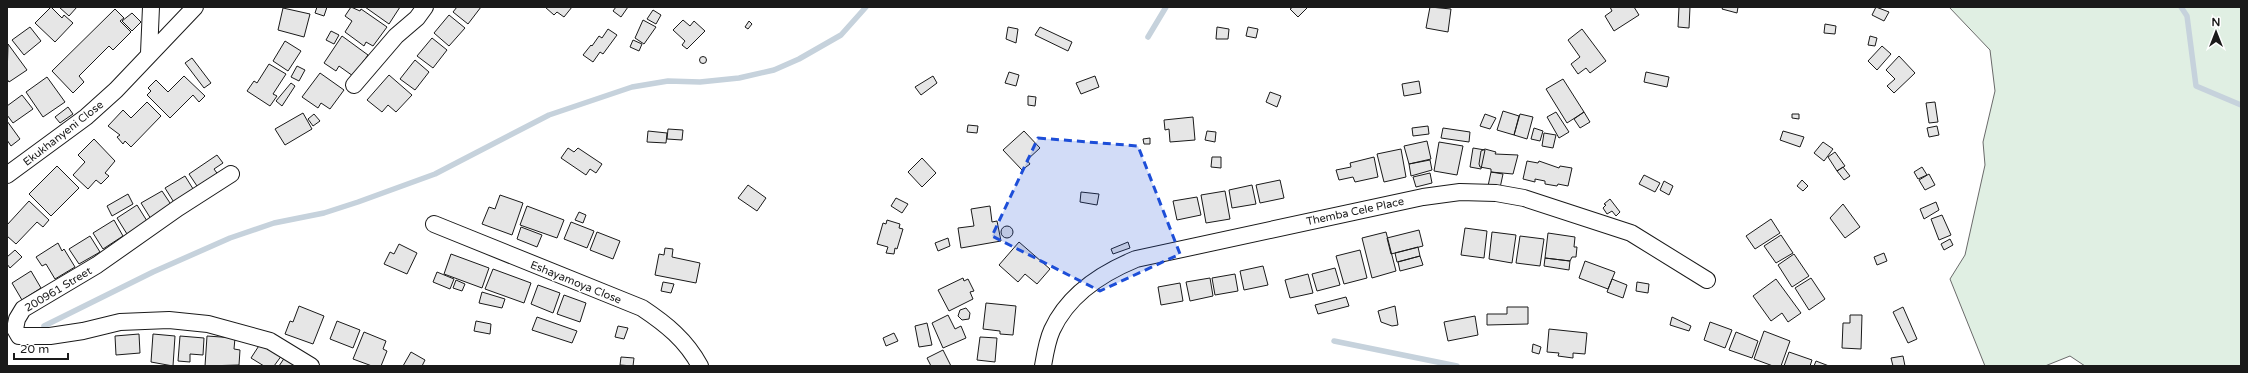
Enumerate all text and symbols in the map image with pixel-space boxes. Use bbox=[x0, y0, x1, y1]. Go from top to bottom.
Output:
north arrow bbox=[2196, 12, 2236, 52]
text: N bbox=[2212, 16, 2220, 29]
street label: Ekukhanyeni Close bbox=[21, 98, 106, 169]
street label: Themba Cele Place bbox=[1305, 195, 1405, 228]
street label: Eshayamoya Close bbox=[528, 258, 623, 307]
street label: 200961 Street bbox=[22, 264, 94, 315]
scale bar bbox=[14, 335, 68, 361]
text: 20 m bbox=[20, 342, 49, 356]

